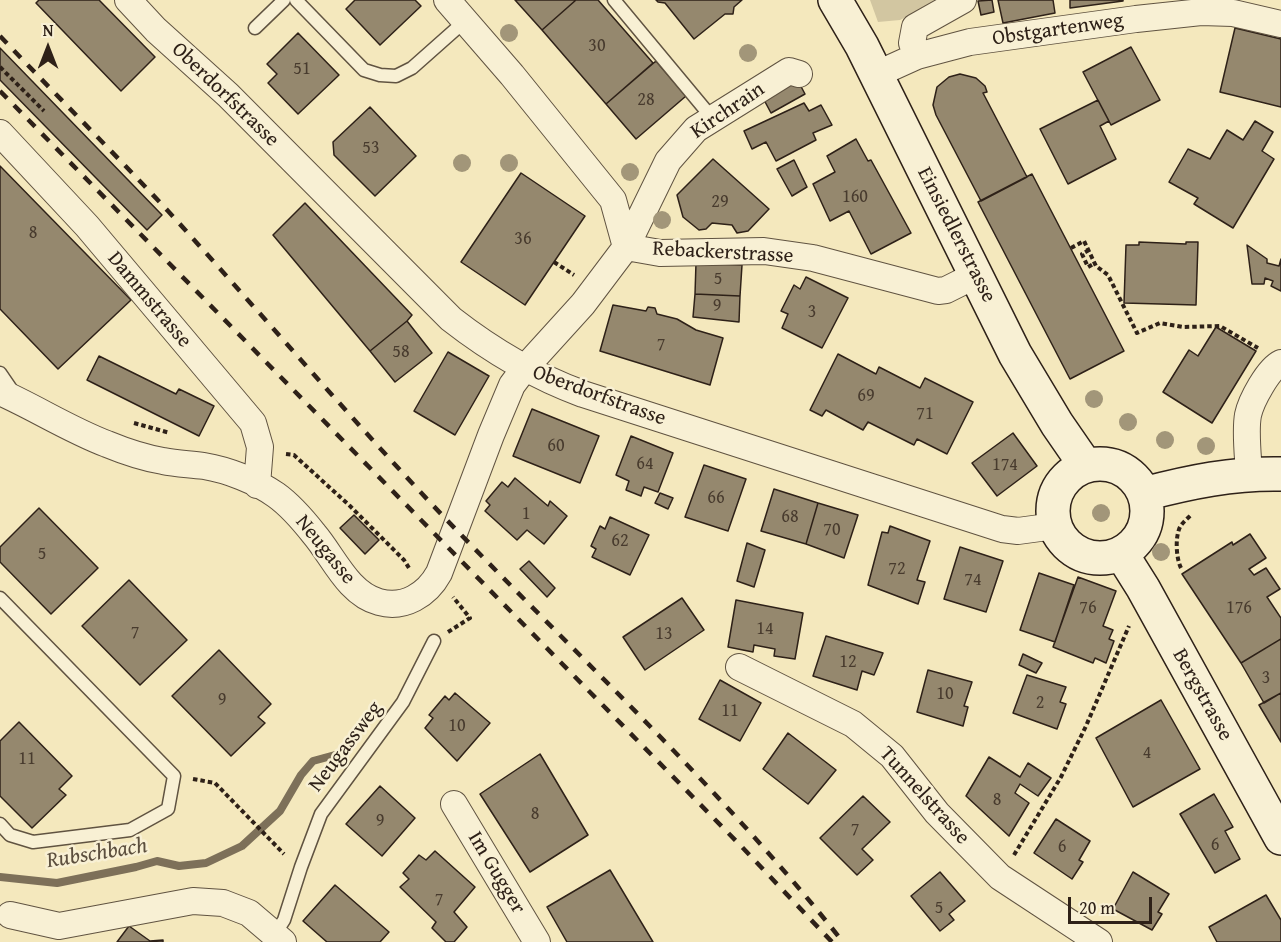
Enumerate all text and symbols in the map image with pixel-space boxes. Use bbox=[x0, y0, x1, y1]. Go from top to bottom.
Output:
street label: Obstgartenweg bbox=[991, 8, 1125, 52]
north arrow bbox=[18, 18, 78, 78]
text: N bbox=[43, 18, 53, 42]
house number: 30 bbox=[588, 35, 606, 57]
street label: Oberdorfstrasse bbox=[166, 37, 284, 153]
house number: 51 bbox=[293, 58, 311, 80]
street label: Kirchrain bbox=[686, 77, 770, 145]
house number: 28 bbox=[637, 89, 655, 111]
house number: 53 bbox=[362, 137, 380, 159]
street label: Einsiedlerstrasse bbox=[911, 163, 1001, 307]
house number: 160 bbox=[842, 186, 868, 208]
house number: 29 bbox=[711, 191, 729, 213]
house number: 8 bbox=[29, 222, 37, 244]
house number: 36 bbox=[514, 228, 532, 250]
street label: Rebackerstrasse bbox=[652, 237, 794, 269]
street label: Dammstrasse bbox=[102, 247, 196, 353]
house number: 5 bbox=[714, 268, 722, 290]
house number: 9 bbox=[713, 295, 721, 317]
house number: 3 bbox=[808, 301, 816, 323]
house number: 7 bbox=[657, 334, 665, 356]
house number: 58 bbox=[392, 341, 410, 363]
street label: Oberdorfstrasse bbox=[529, 360, 669, 432]
house number: 69 bbox=[857, 385, 875, 407]
house number: 71 bbox=[916, 403, 934, 425]
house number: 60 bbox=[547, 435, 565, 457]
house number: 64 bbox=[636, 453, 654, 475]
house number: 174 bbox=[992, 454, 1018, 476]
house number: 66 bbox=[707, 487, 725, 509]
house number: 1 bbox=[522, 503, 530, 525]
house number: 68 bbox=[781, 506, 799, 528]
street label: Neugasse bbox=[289, 510, 361, 590]
house number: 70 bbox=[823, 519, 841, 541]
house number: 62 bbox=[611, 530, 629, 552]
house number: 5 bbox=[38, 543, 46, 565]
house number: 72 bbox=[888, 558, 906, 580]
house number: 74 bbox=[964, 569, 982, 591]
house number: 76 bbox=[1079, 597, 1097, 619]
house number: 176 bbox=[1226, 597, 1252, 619]
house number: 14 bbox=[756, 618, 774, 640]
house number: 7 bbox=[131, 622, 139, 644]
house number: 13 bbox=[655, 623, 673, 645]
street label: Bergstrasse bbox=[1166, 644, 1238, 746]
house number: 12 bbox=[839, 651, 857, 673]
house number: 3 bbox=[1262, 667, 1270, 689]
house number: 10 bbox=[936, 683, 954, 705]
house number: 9 bbox=[218, 689, 226, 711]
house number: 2 bbox=[1036, 692, 1044, 714]
street label: Neugassweg bbox=[304, 697, 388, 797]
house number: 11 bbox=[721, 700, 739, 722]
house number: 10 bbox=[448, 715, 466, 737]
street label: Tunnelstrasse bbox=[873, 742, 975, 850]
house number: 4 bbox=[1143, 742, 1151, 764]
house number: 11 bbox=[18, 748, 36, 770]
house number: 8 bbox=[993, 789, 1001, 811]
house number: 8 bbox=[531, 803, 539, 825]
house number: 9 bbox=[376, 810, 384, 832]
house number: 7 bbox=[851, 819, 859, 841]
street label: Im Gugger bbox=[462, 827, 530, 919]
water label: Rubschbach bbox=[45, 833, 149, 875]
house number: 6 bbox=[1211, 834, 1219, 856]
house number: 6 bbox=[1058, 836, 1066, 858]
scale bar bbox=[1071, 885, 1155, 923]
house number: 7 bbox=[435, 889, 443, 911]
text: 20 m bbox=[1079, 894, 1115, 921]
house number: 5 bbox=[935, 897, 943, 919]

